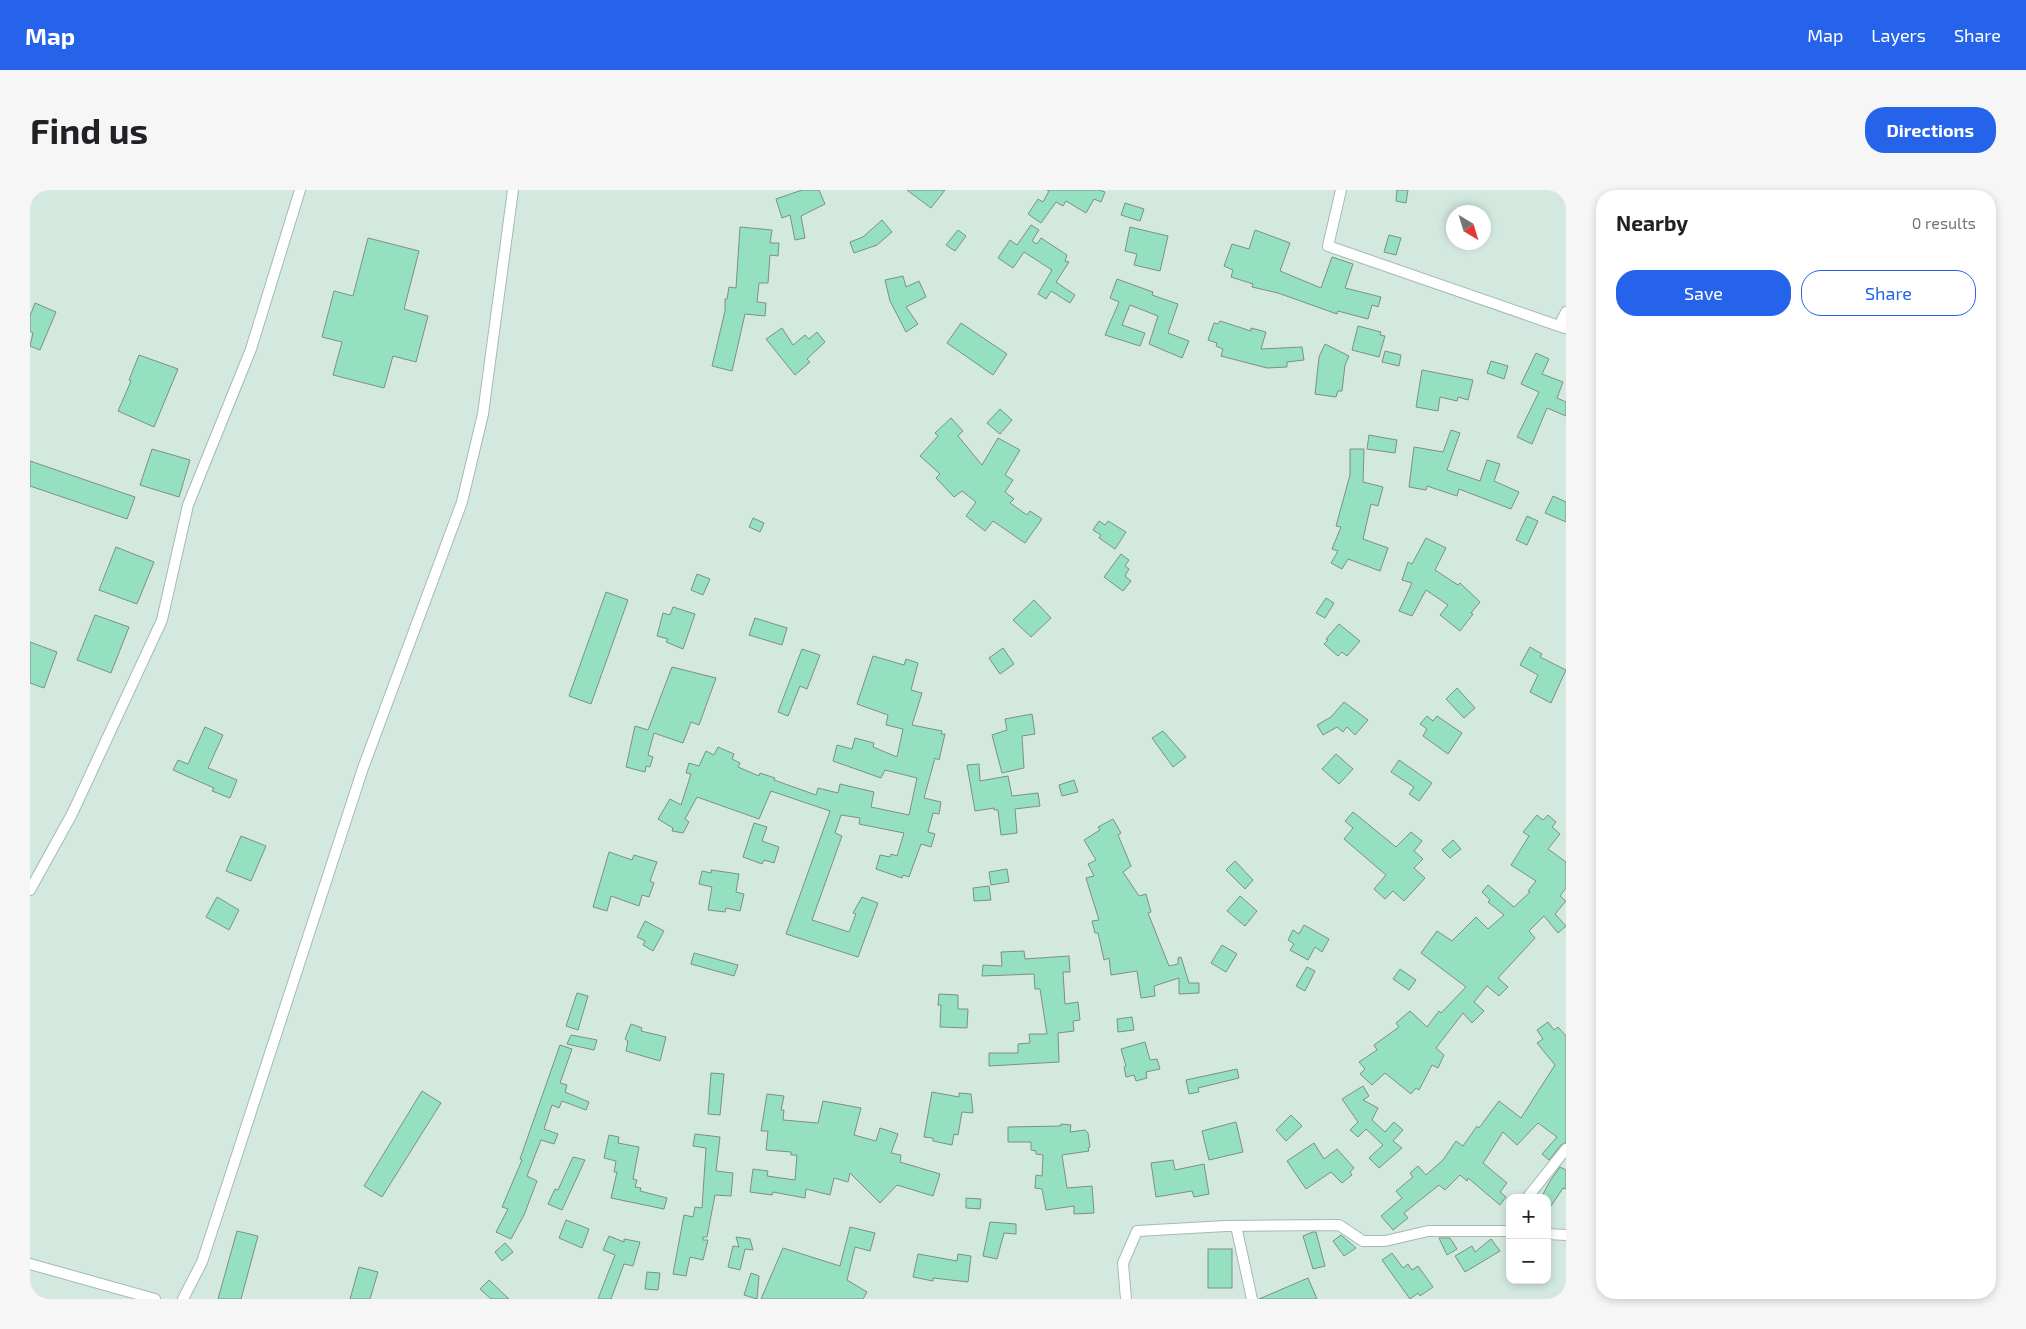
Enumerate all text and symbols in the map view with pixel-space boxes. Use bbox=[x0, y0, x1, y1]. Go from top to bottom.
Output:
text: Map bbox=[25, 21, 75, 50]
text: Map bbox=[1807, 24, 1843, 46]
text: Layers bbox=[1871, 24, 1926, 46]
text: Share bbox=[1954, 24, 2001, 46]
button: Directions bbox=[1865, 107, 1996, 153]
text: Find us bbox=[30, 109, 148, 151]
north arrow bbox=[1446, 205, 1491, 250]
text: Nearby bbox=[1616, 210, 1688, 235]
text: 0 results bbox=[1912, 213, 1976, 232]
button: Save bbox=[1616, 270, 1791, 316]
button: Share bbox=[1801, 270, 1976, 316]
map controls bbox=[1506, 1194, 1551, 1284]
button: + bbox=[1506, 1194, 1551, 1239]
button: − bbox=[1506, 1239, 1551, 1284]

